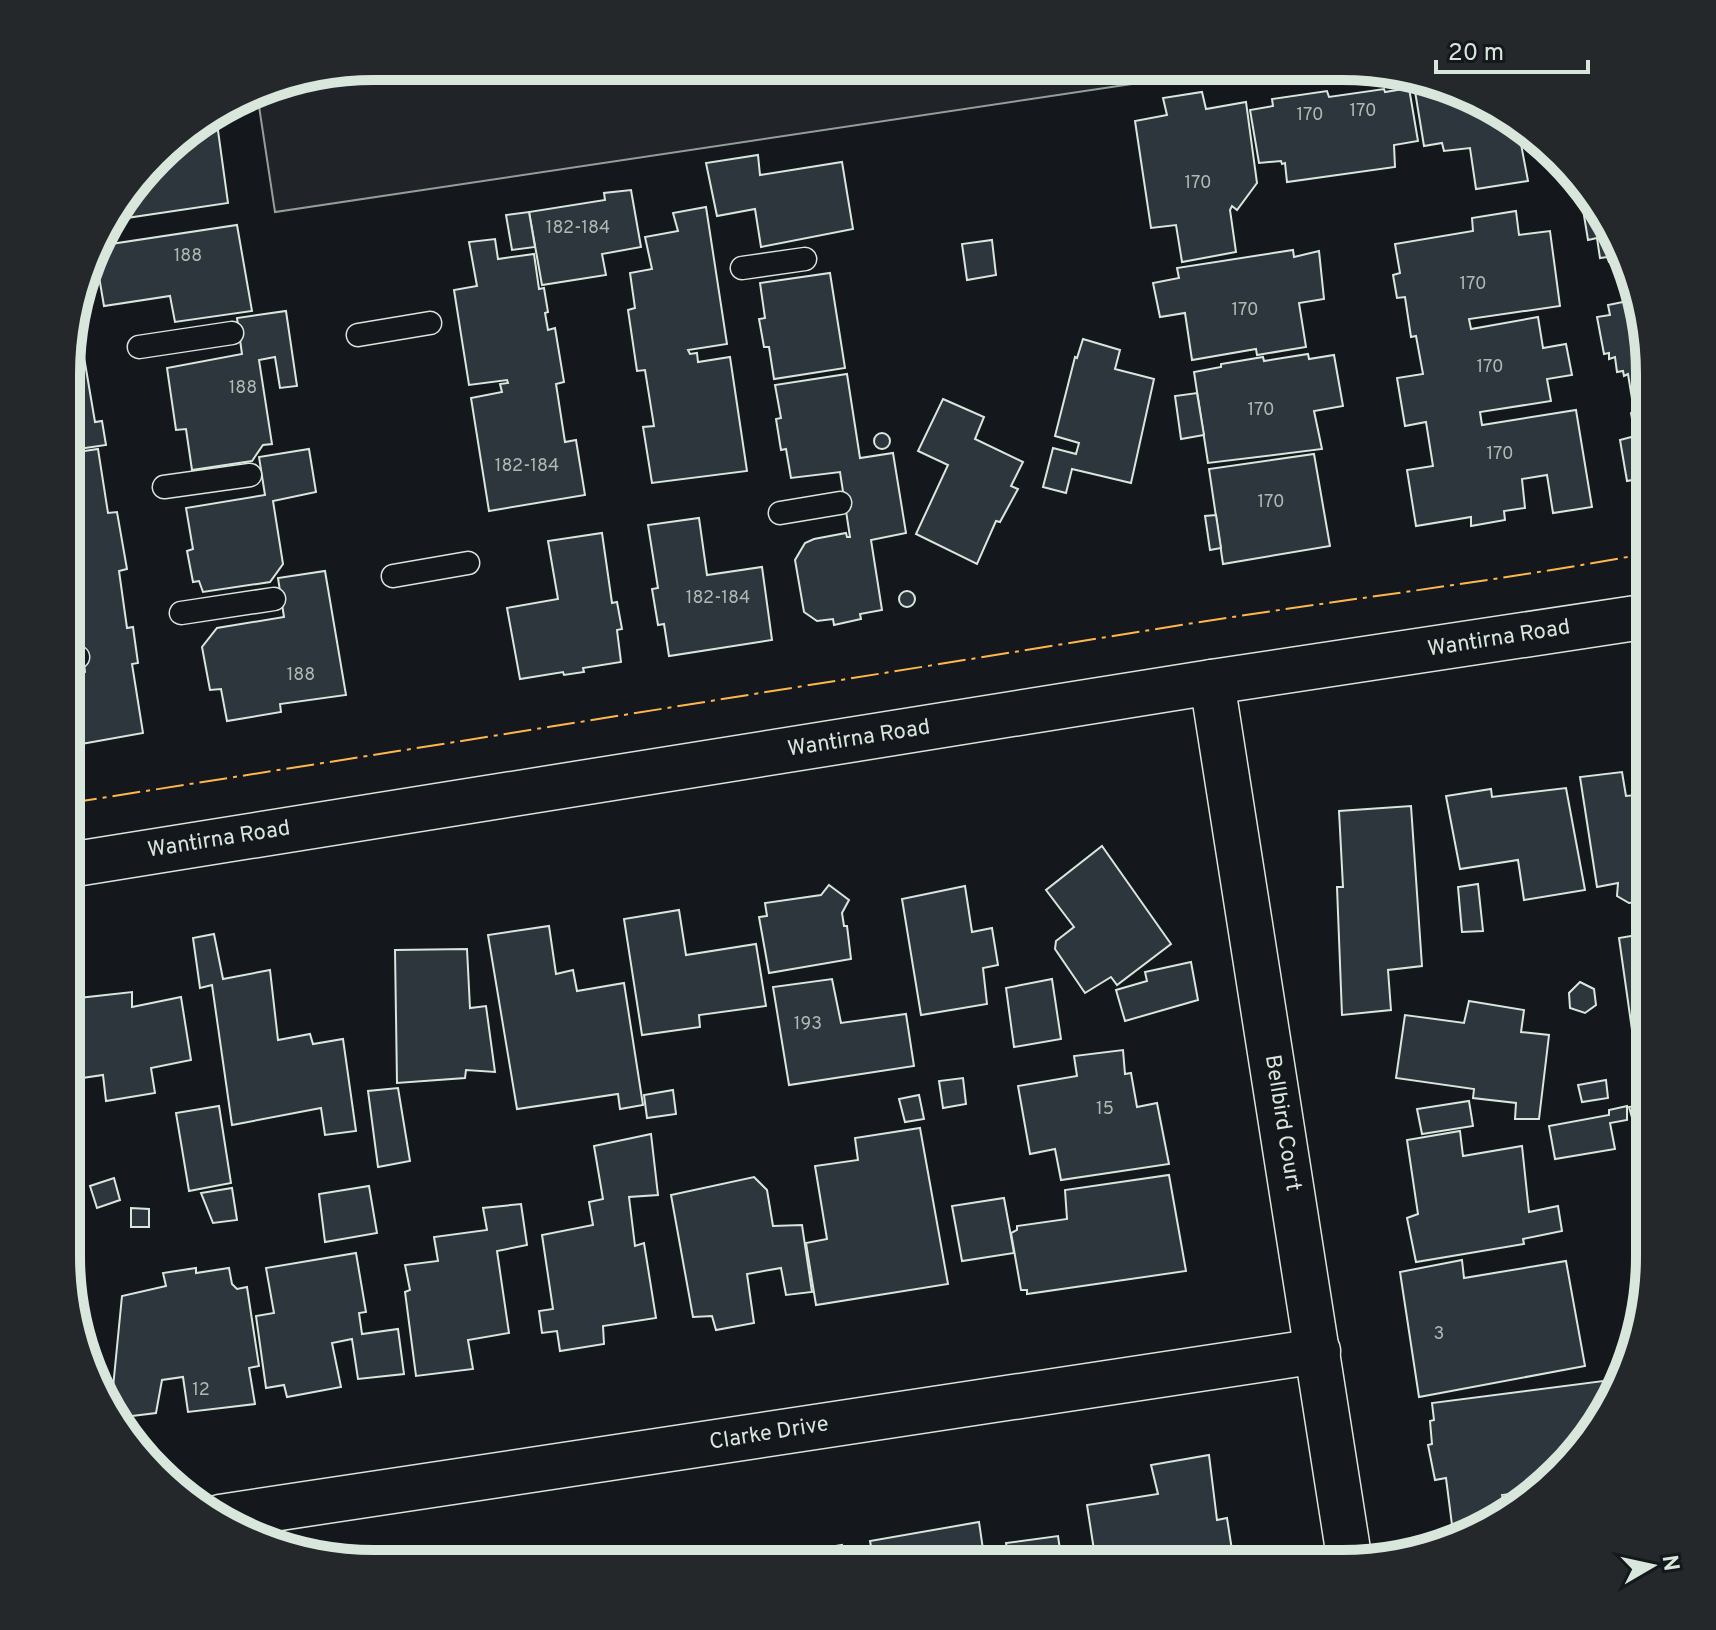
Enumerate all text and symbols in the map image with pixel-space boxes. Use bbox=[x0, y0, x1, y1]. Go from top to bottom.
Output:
scale bar bbox=[1436, 24, 1588, 74]
text: 20 m bbox=[1448, 39, 1504, 69]
house number: 170 bbox=[1349, 100, 1377, 123]
house number: 170 bbox=[1296, 104, 1324, 127]
house number: 170 bbox=[1184, 172, 1212, 195]
house number: 182-184 bbox=[546, 217, 610, 240]
house number: 188 bbox=[174, 245, 202, 268]
house number: 170 bbox=[1459, 273, 1487, 296]
house number: 170 bbox=[1231, 299, 1259, 322]
house number: 170 bbox=[1476, 356, 1504, 379]
house number: 188 bbox=[229, 377, 257, 400]
house number: 170 bbox=[1247, 399, 1275, 422]
house number: 170 bbox=[1486, 443, 1514, 466]
house number: 182-184 bbox=[495, 455, 559, 478]
house number: 170 bbox=[1257, 491, 1285, 514]
house number: 182-184 bbox=[686, 587, 750, 610]
street label: Wantirna Road bbox=[1426, 614, 1572, 664]
house number: 188 bbox=[287, 664, 315, 687]
street label: Wantirna Road bbox=[786, 714, 932, 764]
street label: Wantirna Road bbox=[146, 815, 292, 865]
house number: 193 bbox=[794, 1013, 822, 1036]
street label: Bellbird Court bbox=[1258, 1053, 1306, 1193]
house number: 15 bbox=[1096, 1098, 1114, 1121]
house number: 3 bbox=[1434, 1323, 1444, 1346]
house number: 12 bbox=[192, 1379, 210, 1402]
street label: Clarke Drive bbox=[707, 1411, 831, 1457]
north arrow bbox=[1612, 1526, 1692, 1606]
text: N bbox=[1655, 1553, 1684, 1573]

